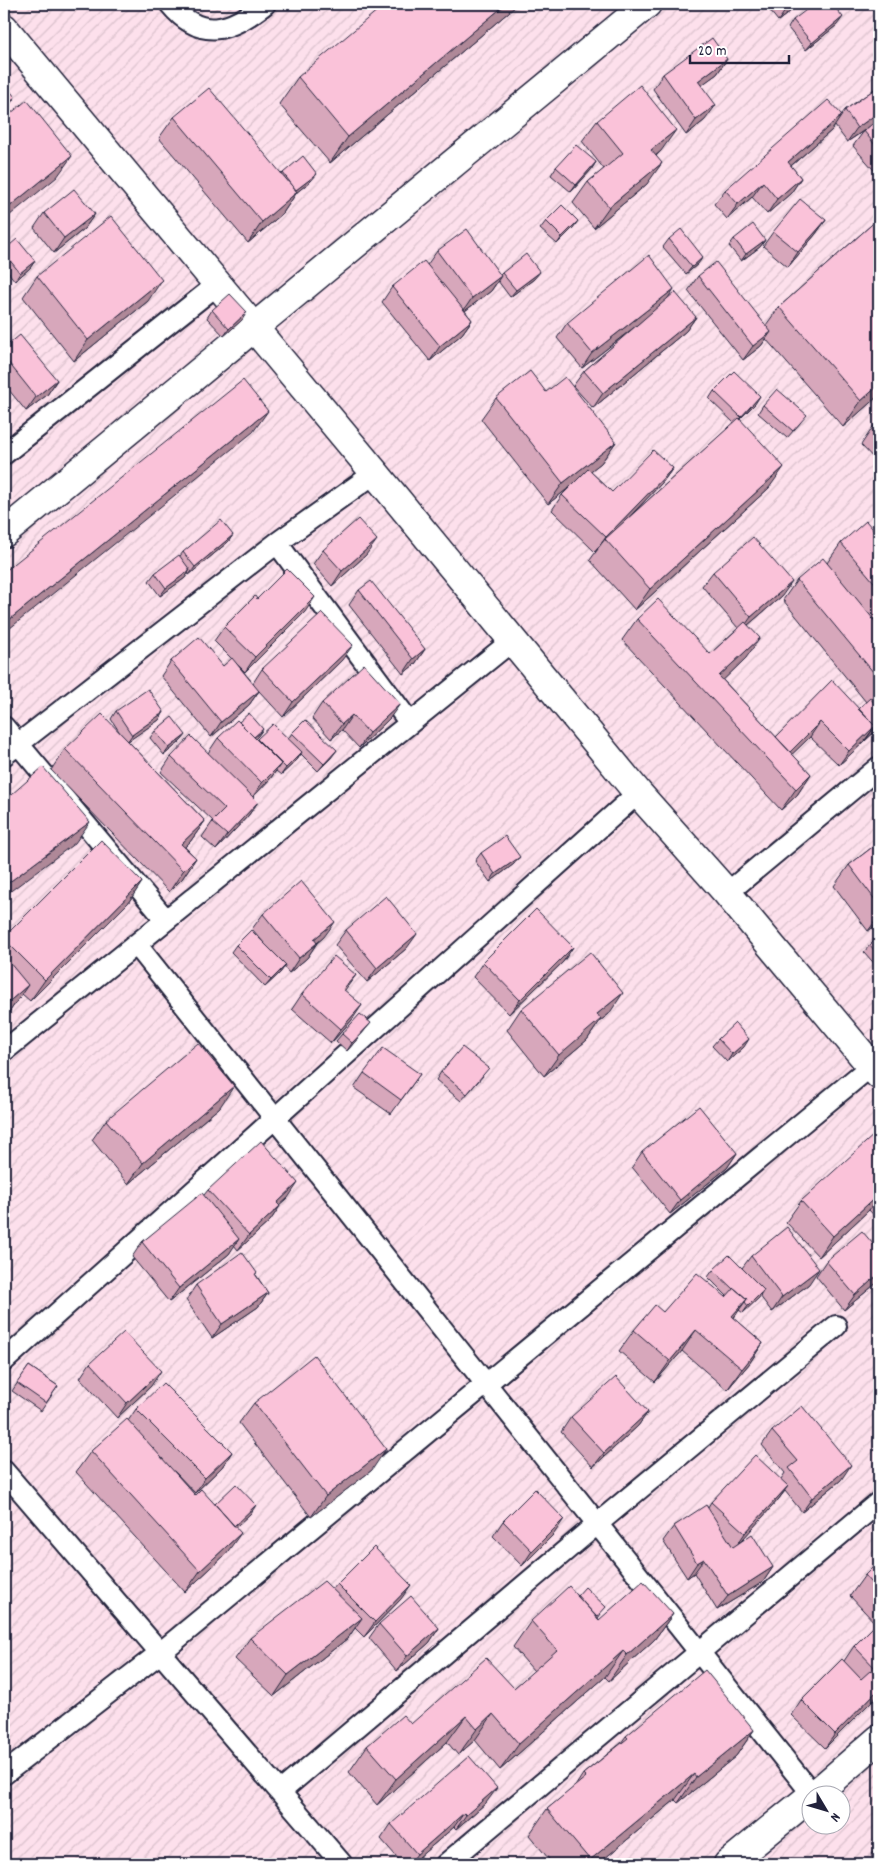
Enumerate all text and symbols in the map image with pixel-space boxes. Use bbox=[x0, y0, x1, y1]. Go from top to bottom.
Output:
scale bar bbox=[690, 32, 789, 64]
text: 20 m bbox=[698, 41, 726, 63]
north arrow bbox=[800, 1786, 850, 1836]
text: N bbox=[825, 1808, 845, 1826]

